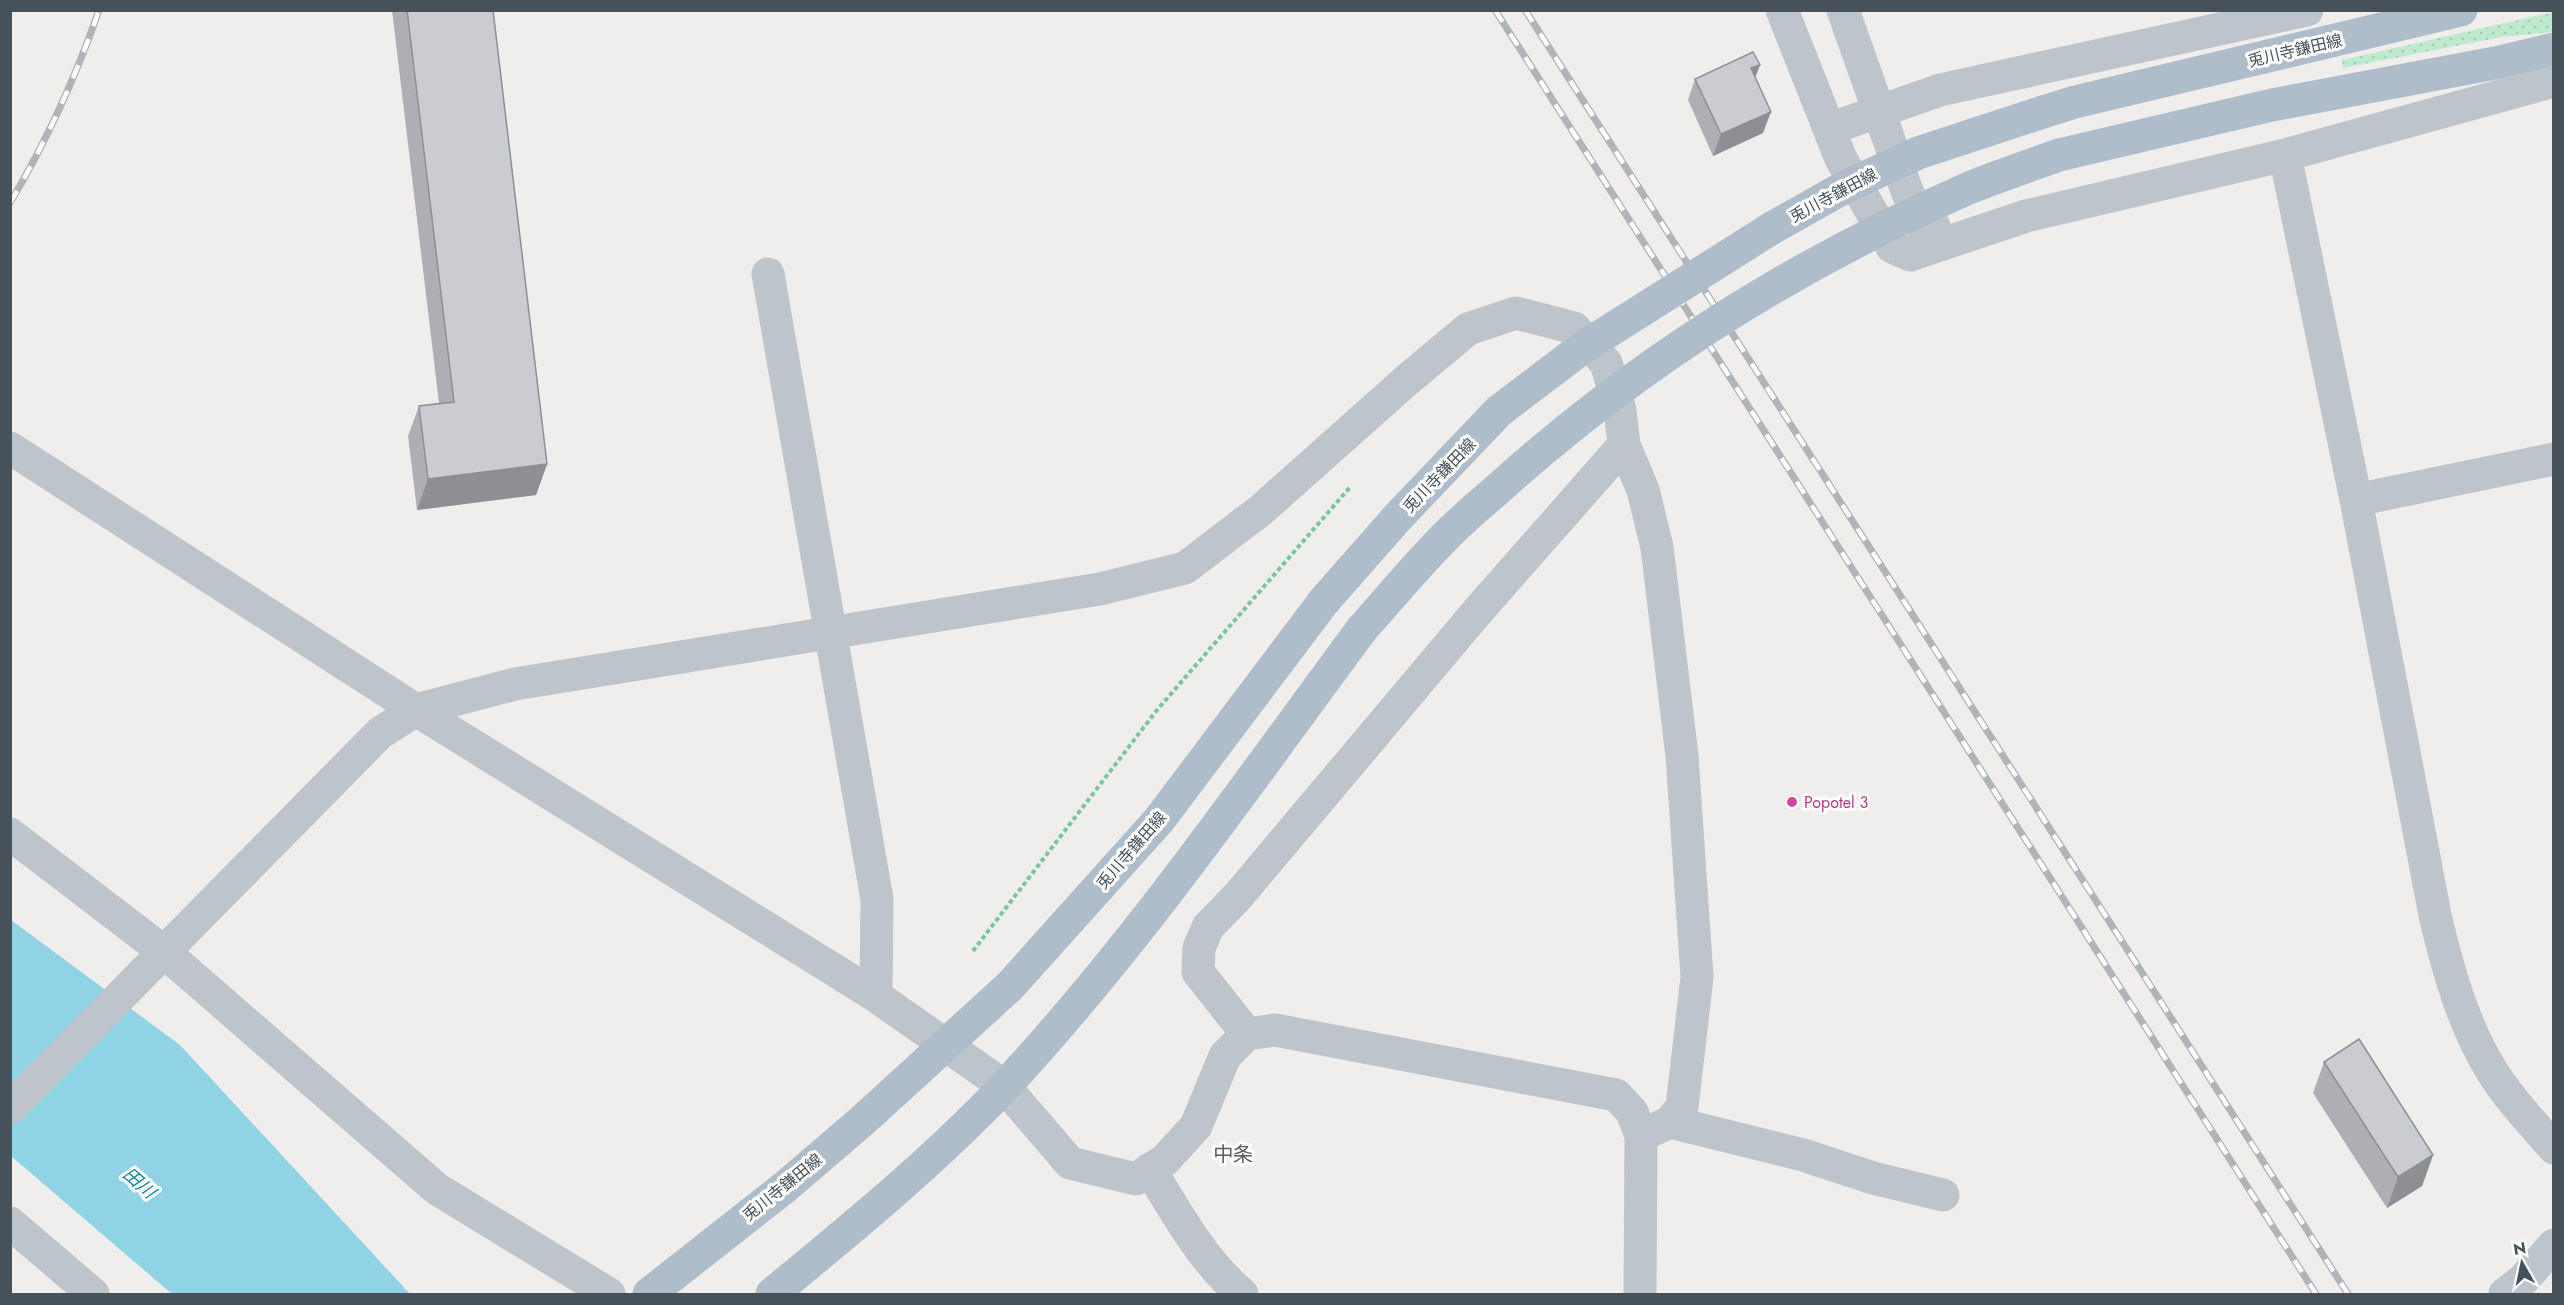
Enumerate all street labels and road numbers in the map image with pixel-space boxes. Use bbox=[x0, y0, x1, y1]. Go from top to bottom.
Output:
street label: 兎川寺鎌田線 bbox=[2246, 28, 2344, 72]
street label: 兎川寺鎌田線 bbox=[1785, 163, 1881, 228]
street label: 兎川寺鎌田線 bbox=[1398, 433, 1481, 518]
street label: 兎川寺鎌田線 bbox=[1091, 807, 1172, 894]
street label: 兎川寺鎌田線 bbox=[738, 1148, 827, 1227]

